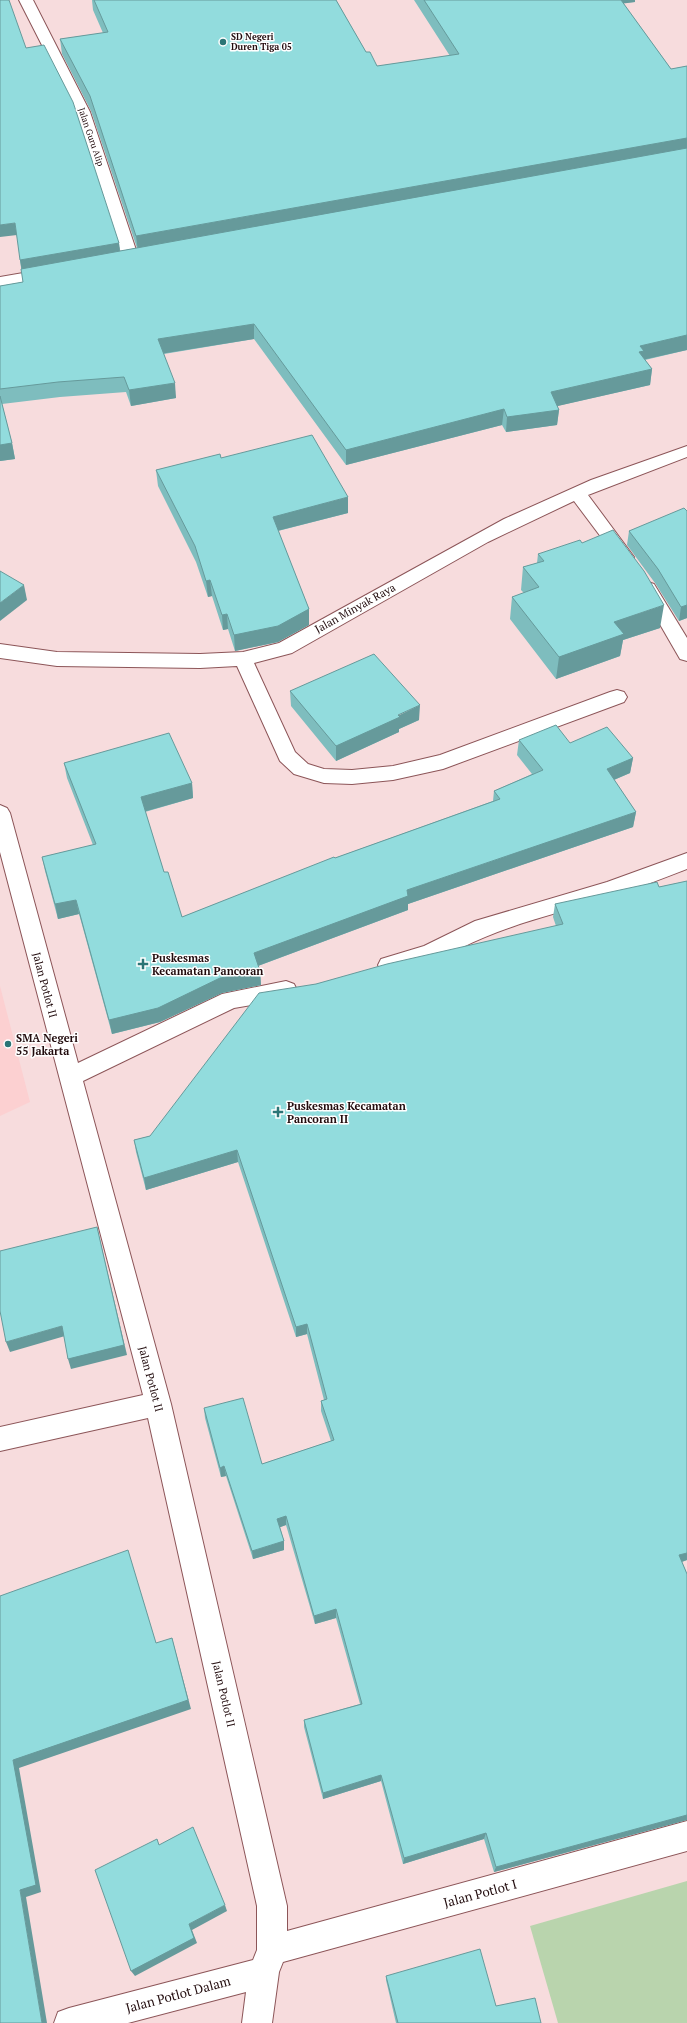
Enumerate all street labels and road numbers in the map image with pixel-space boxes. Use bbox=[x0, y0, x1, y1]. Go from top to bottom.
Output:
street label: Jalan Guru Alip bbox=[75, 106, 107, 168]
street label: Jalan Minyak Raya bbox=[312, 580, 398, 636]
street label: Jalan Potlot II bbox=[30, 951, 61, 1019]
street label: Jalan Potlot II bbox=[136, 1345, 167, 1413]
street label: Jalan Potlot II bbox=[210, 1660, 238, 1729]
street label: Jalan Potlot I bbox=[441, 1875, 519, 1911]
street label: Jalan Potlot Dalam bbox=[124, 1971, 232, 2017]

